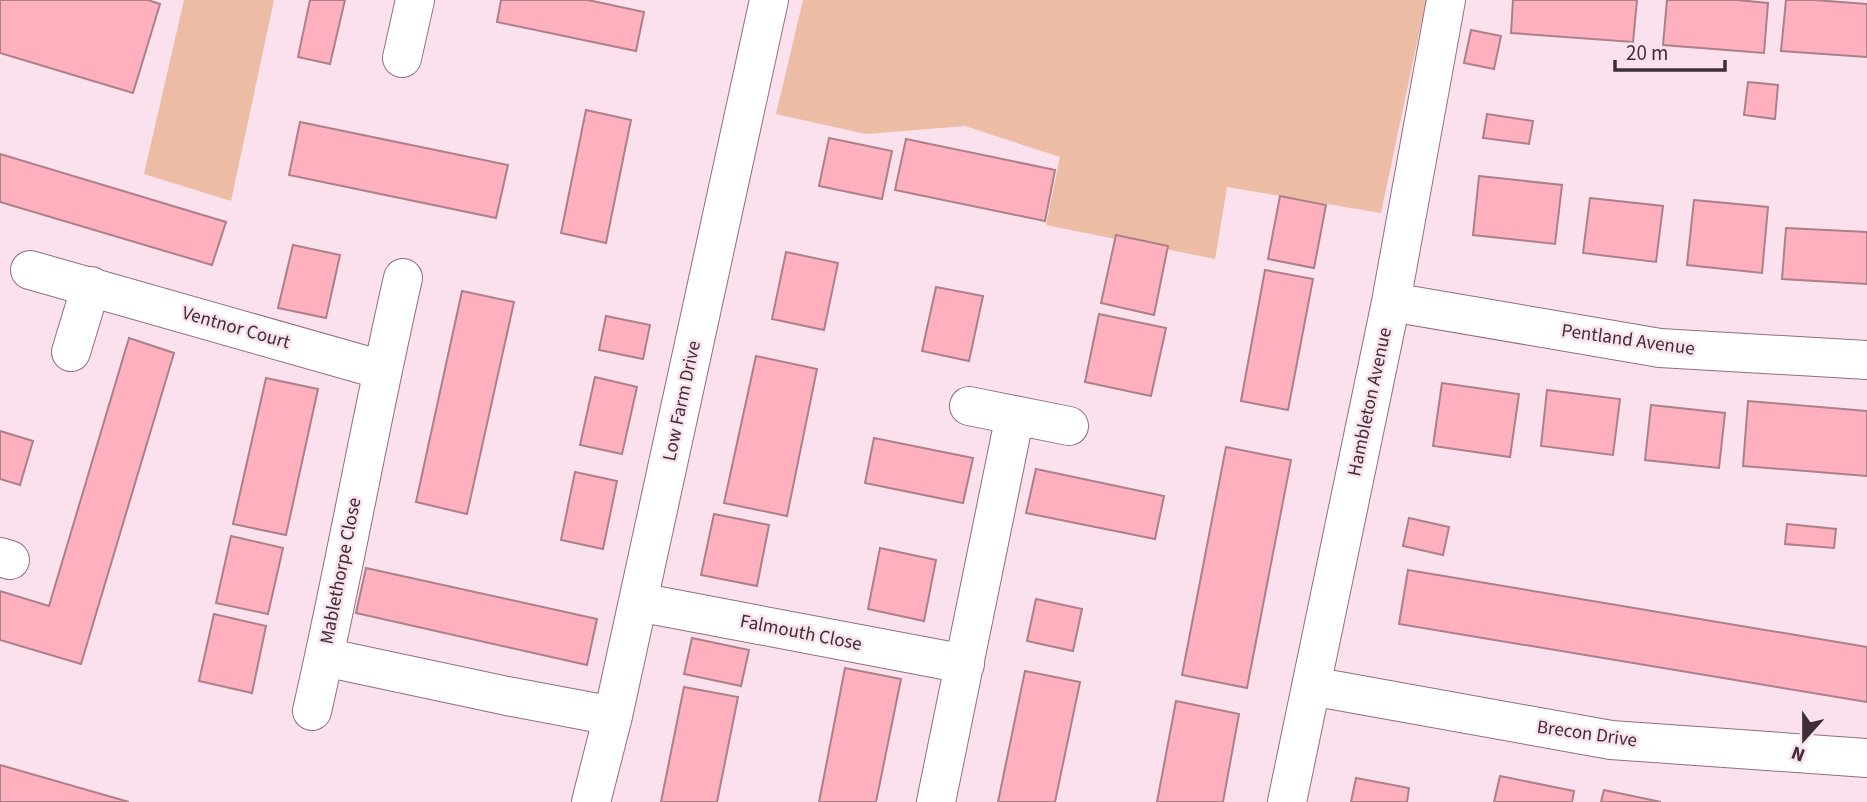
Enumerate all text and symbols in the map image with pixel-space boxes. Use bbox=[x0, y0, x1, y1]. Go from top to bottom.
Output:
scale bar bbox=[1615, 28, 1725, 72]
text: 20 m bbox=[1626, 38, 1668, 68]
street label: Ventnor Court bbox=[179, 300, 294, 356]
street label: Pentland Avenue bbox=[1560, 317, 1696, 363]
street label: Hambleton Avenue bbox=[1341, 325, 1399, 479]
street label: Low Farm Drive bbox=[656, 338, 708, 464]
street label: Mablethorpe Close bbox=[314, 495, 368, 647]
street label: Falmouth Close bbox=[738, 608, 864, 658]
north arrow bbox=[1769, 704, 1839, 774]
street label: Brecon Drive bbox=[1535, 714, 1639, 754]
text: N bbox=[1788, 739, 1809, 768]

